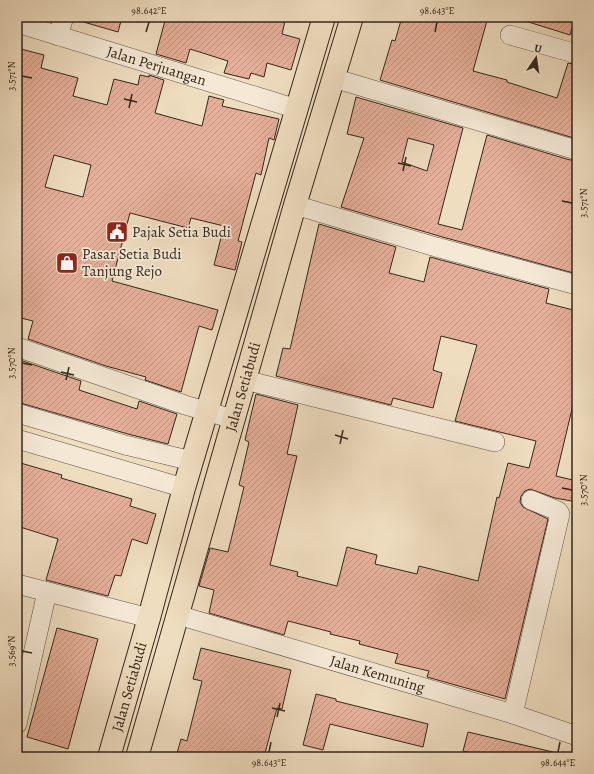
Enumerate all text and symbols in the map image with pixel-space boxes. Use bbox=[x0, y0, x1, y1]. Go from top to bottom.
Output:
text: 98.642°E bbox=[131, 4, 167, 17]
text: 98.643°E bbox=[420, 4, 454, 17]
north arrow bbox=[516, 38, 556, 78]
street label: Jalan Perjuangan bbox=[104, 41, 209, 91]
text: U bbox=[533, 41, 544, 57]
text: 3.571°N bbox=[5, 61, 18, 91]
text: 3.571°N bbox=[577, 188, 590, 218]
public building icon: Pajak Setia Budi bbox=[104, 219, 130, 245]
place label: Pajak Setia Budi bbox=[132, 222, 231, 242]
place label: Pasar Setia Budi Tanjung Rejo bbox=[82, 244, 182, 281]
shop icon: Pasar Setia Budi Tanjung Rejo bbox=[54, 250, 80, 276]
street label: Jalan Setiabudi bbox=[221, 340, 265, 434]
text: 3.570°N bbox=[5, 347, 18, 379]
text: 3.570°N bbox=[577, 474, 590, 506]
text: 3.569°N bbox=[5, 636, 18, 666]
street label: Jalan Setiabudi bbox=[107, 640, 152, 734]
street label: Jalan Kemuning bbox=[328, 650, 428, 698]
text: 98.643°E bbox=[252, 756, 286, 769]
text: 98.644°E bbox=[540, 756, 576, 769]

